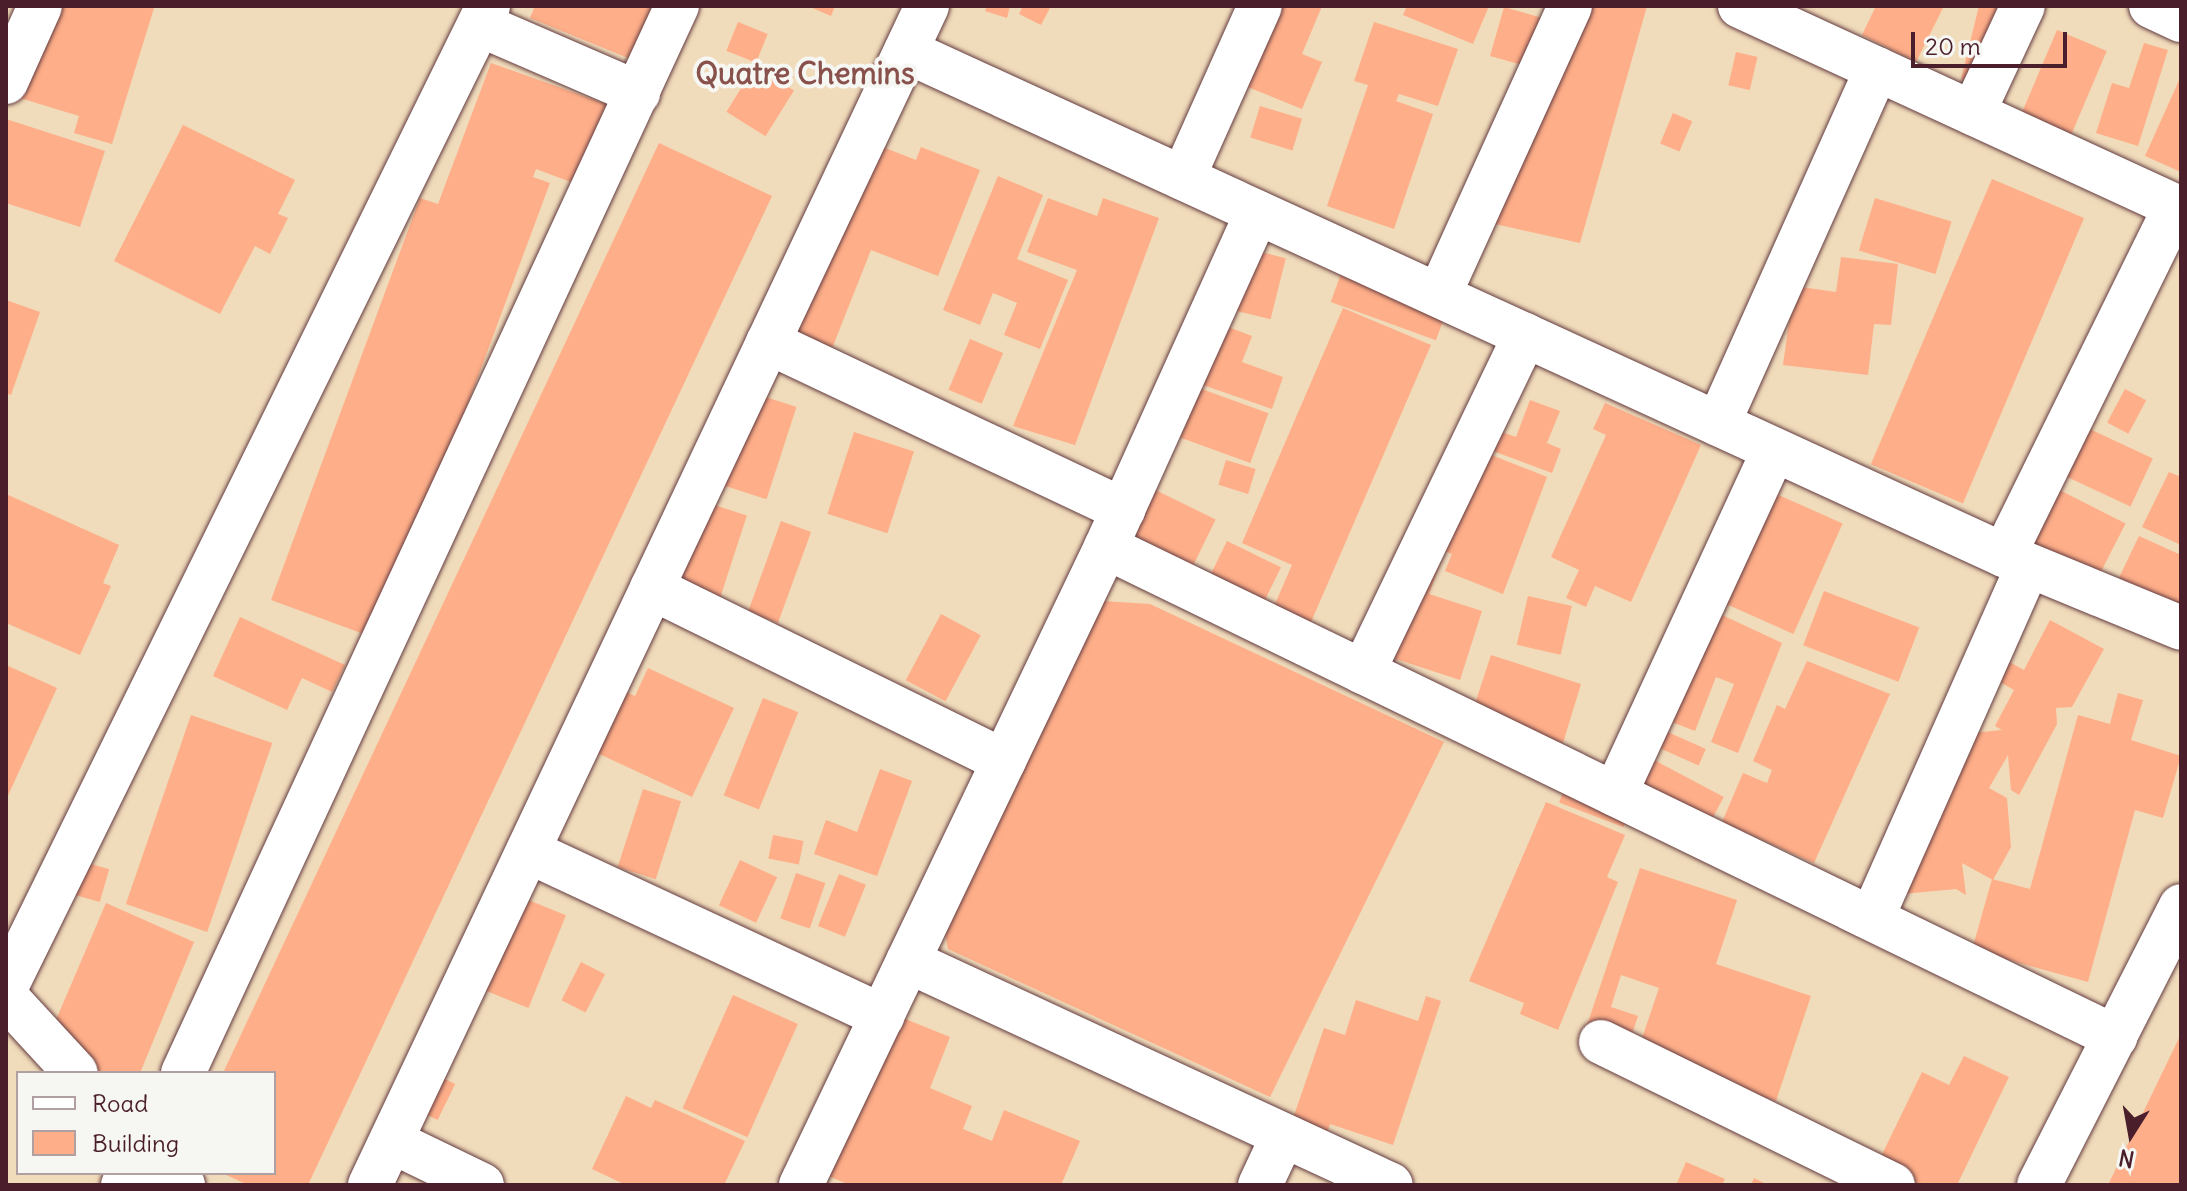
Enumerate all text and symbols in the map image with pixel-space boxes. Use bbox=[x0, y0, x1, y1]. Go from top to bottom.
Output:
scale bar bbox=[1915, 16, 2071, 66]
text: 20 m bbox=[1925, 31, 1981, 61]
district label: Quatre Chemins bbox=[695, 55, 915, 91]
legend bbox=[16, 1071, 276, 1175]
text: Road bbox=[92, 1088, 148, 1118]
north arrow bbox=[2091, 1095, 2171, 1175]
text: Building bbox=[92, 1128, 179, 1158]
text: N bbox=[2116, 1143, 2137, 1174]

